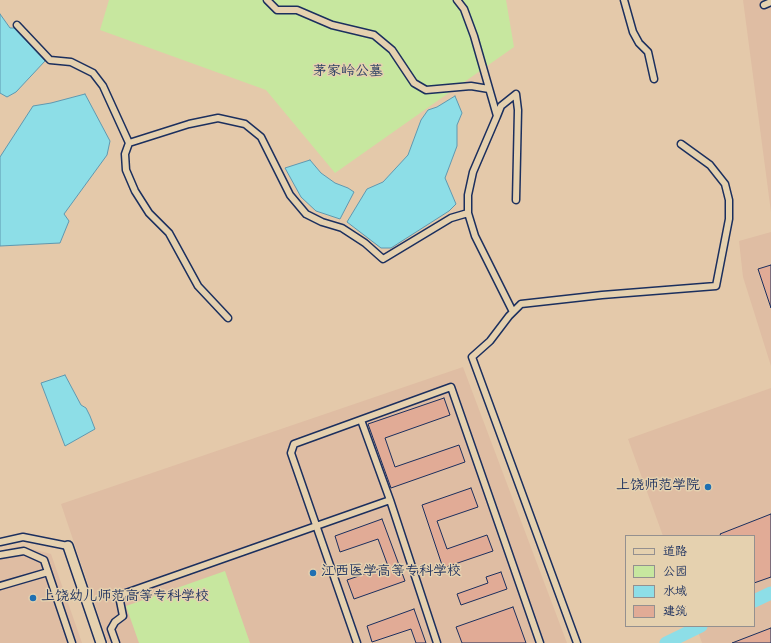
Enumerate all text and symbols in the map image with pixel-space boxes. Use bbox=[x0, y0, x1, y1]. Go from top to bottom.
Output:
park label: 茅家岭公墓 bbox=[313, 65, 383, 81]
place label: 上饶师范学院 bbox=[616, 479, 700, 495]
marker: 上饶师范学院 bbox=[703, 482, 713, 492]
legend bbox=[625, 535, 755, 627]
text: 道路 bbox=[663, 546, 687, 560]
place label: 江西医学高等专科学校 bbox=[321, 565, 461, 581]
text: 公园 bbox=[663, 566, 687, 580]
marker: 江西医学高等专科学校 bbox=[308, 568, 318, 578]
text: 水域 bbox=[663, 586, 687, 600]
place label: 上饶幼儿师范高等专科学校 bbox=[41, 590, 209, 606]
marker: 上饶幼儿师范高等专科学校 bbox=[28, 593, 38, 603]
text: 建筑 bbox=[663, 606, 687, 620]

